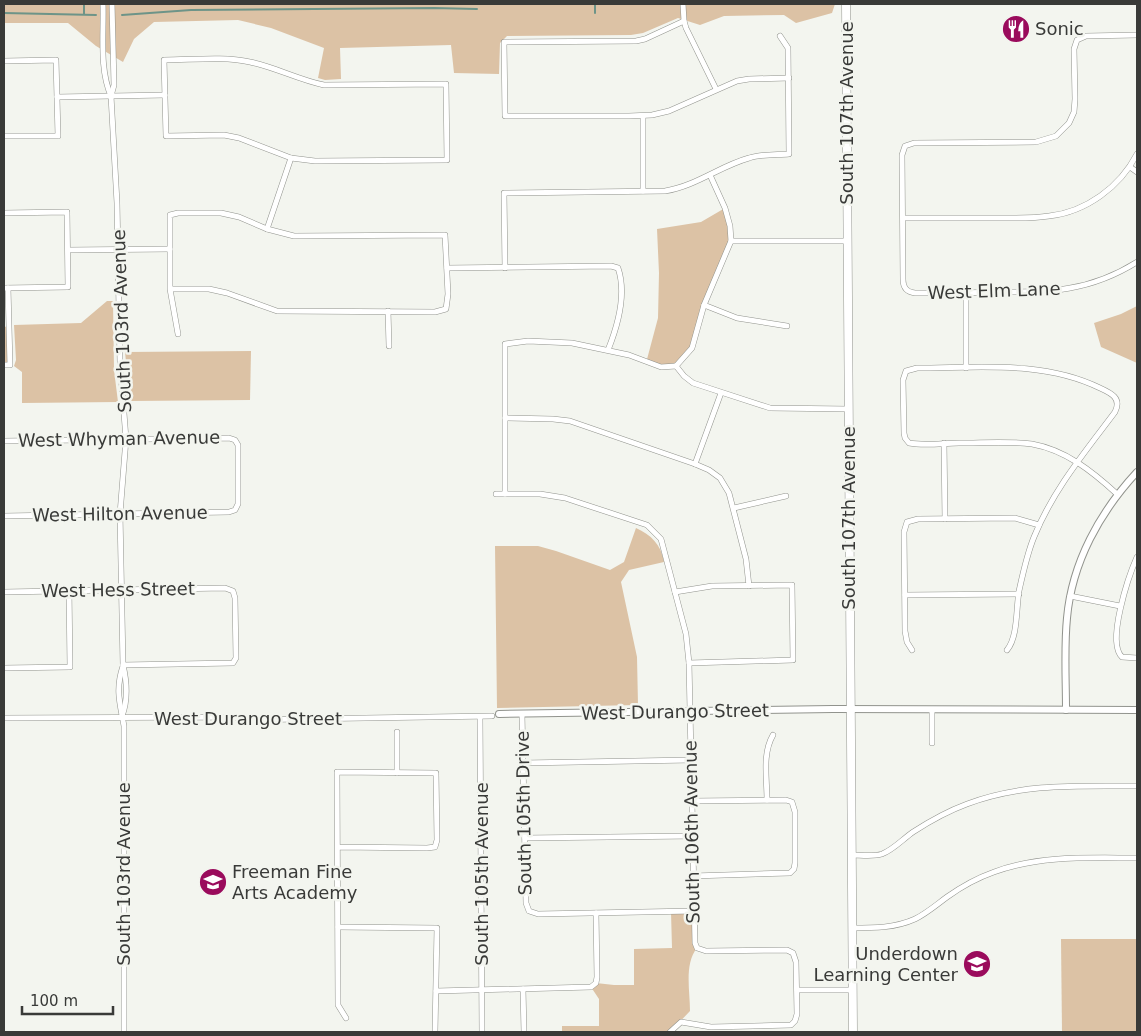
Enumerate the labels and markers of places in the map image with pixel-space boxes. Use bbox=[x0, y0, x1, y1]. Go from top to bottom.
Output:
restaurant icon: Sonic bbox=[1001, 14, 1031, 44]
place label: Sonic bbox=[1035, 18, 1084, 39]
place label: Freeman Fine Arts Academy bbox=[232, 861, 358, 903]
school or university icon: Freeman Fine Arts Academy bbox=[198, 867, 228, 897]
place label: Underdown Learning Center bbox=[814, 943, 959, 985]
school or university icon: Underdown Learning Center bbox=[962, 949, 992, 979]

